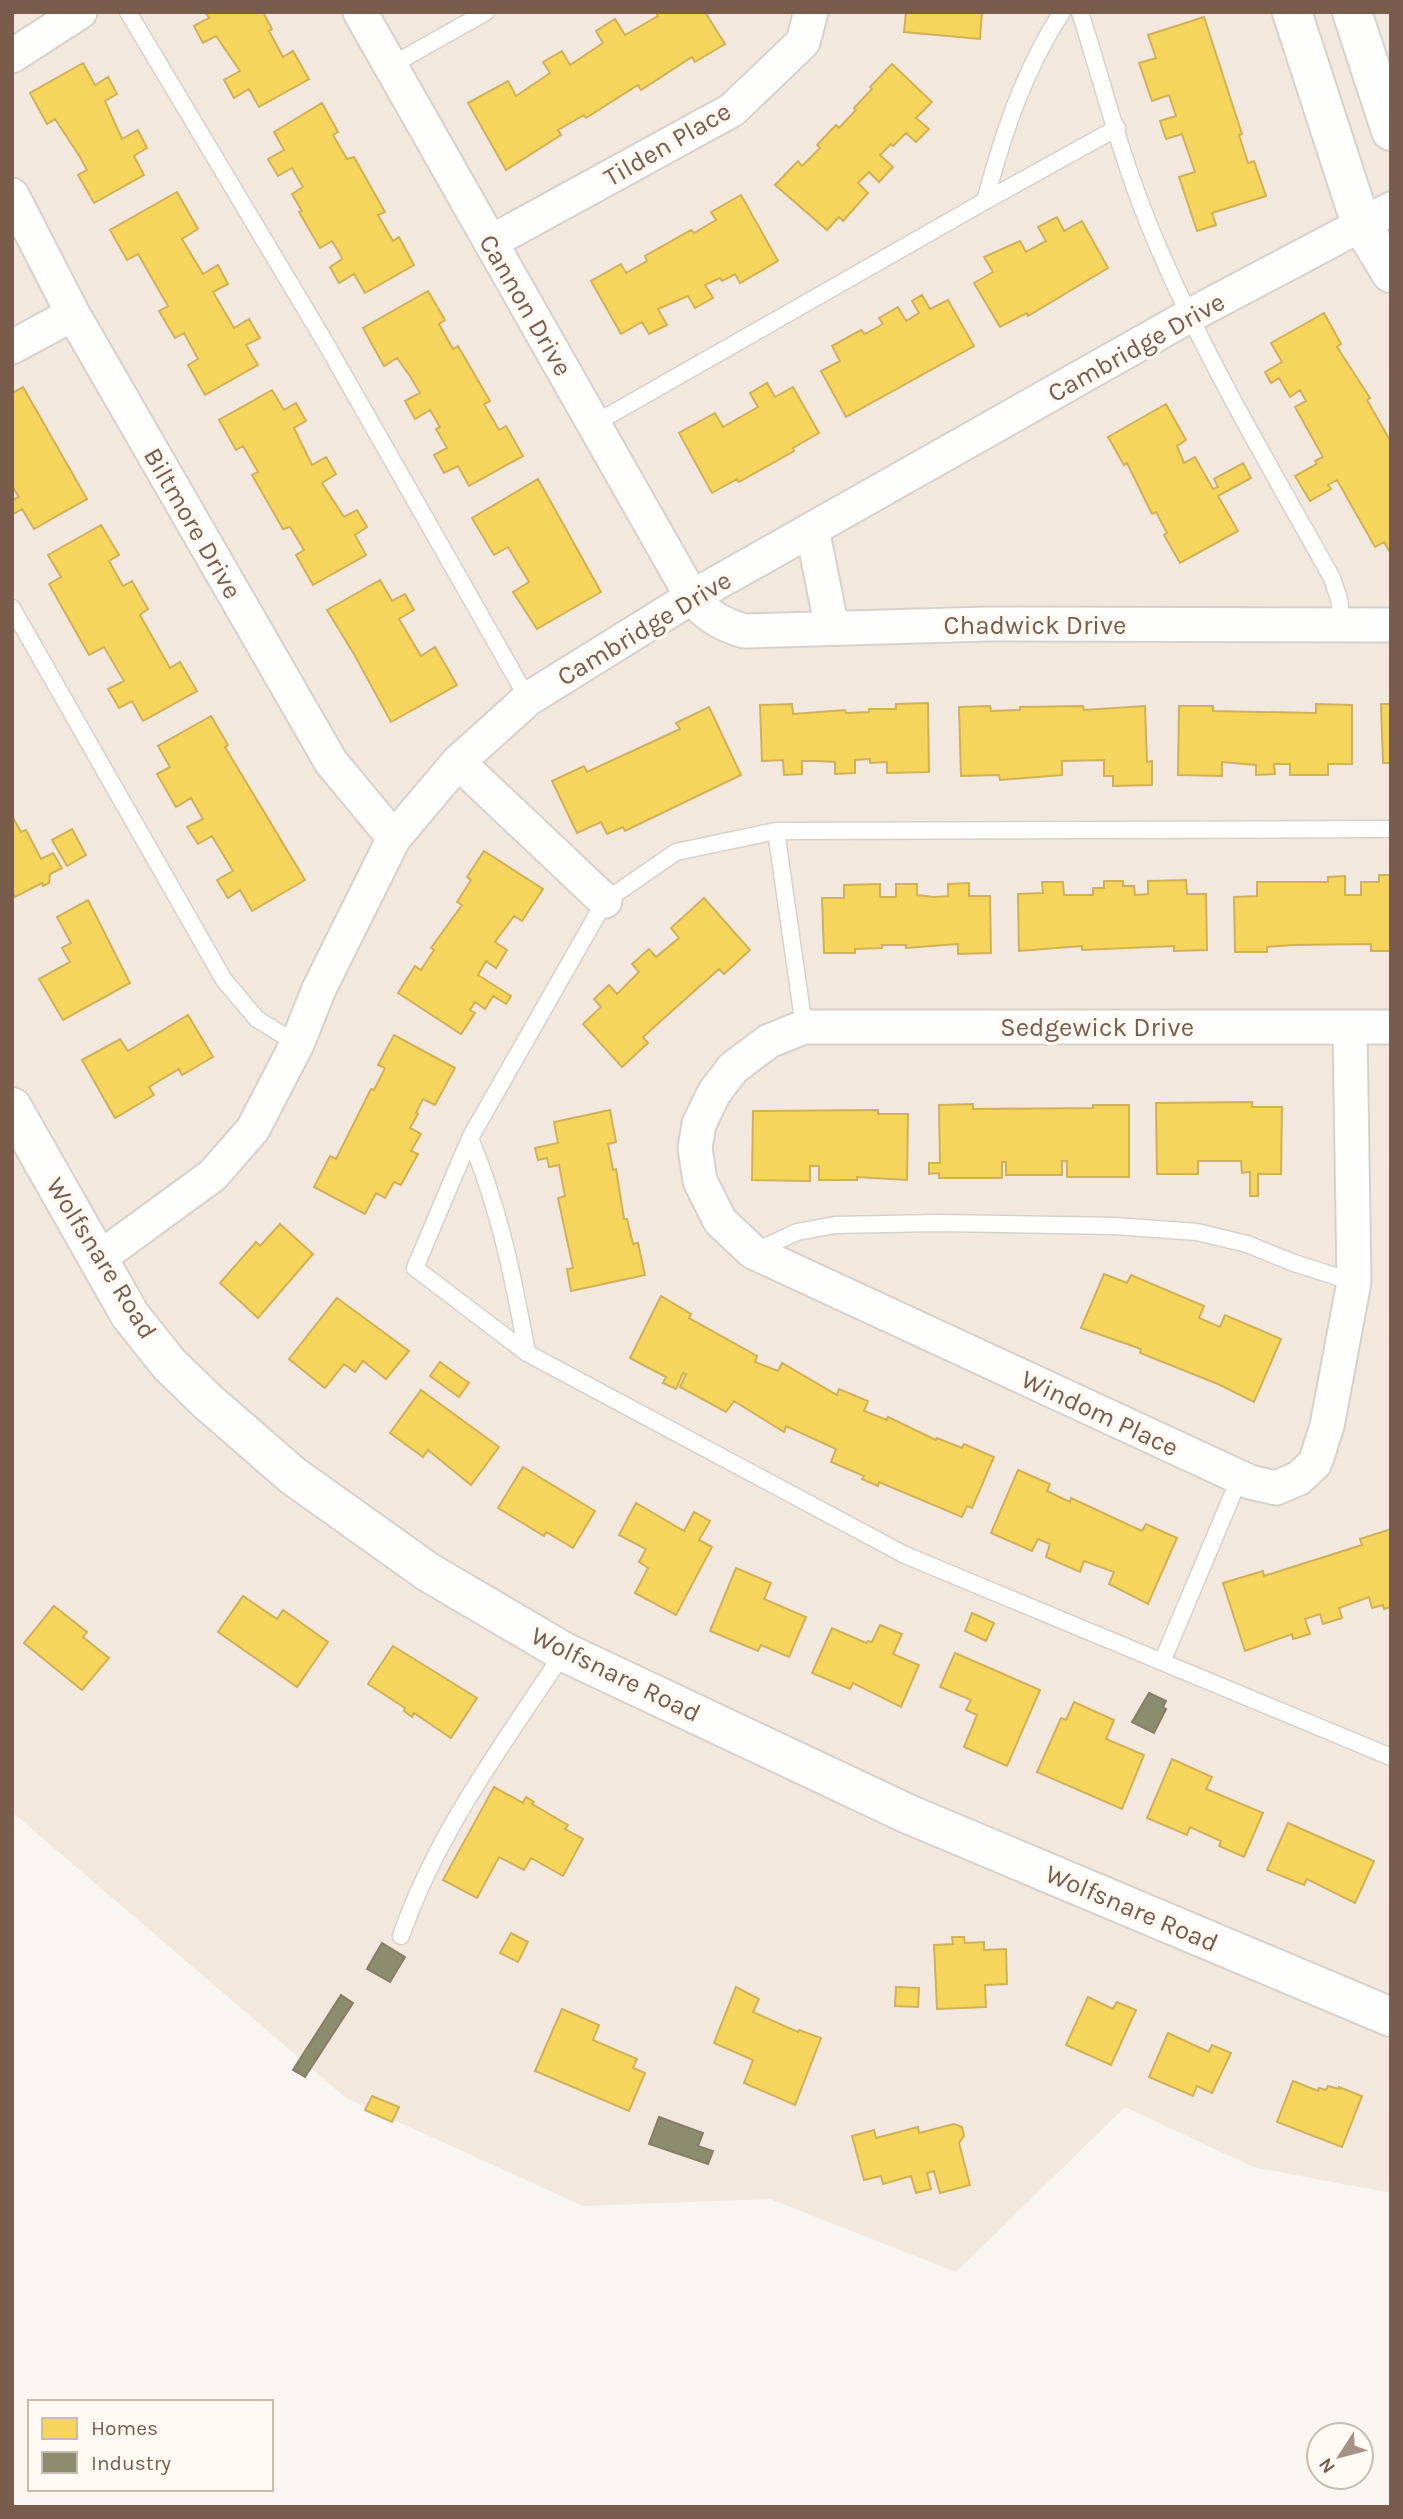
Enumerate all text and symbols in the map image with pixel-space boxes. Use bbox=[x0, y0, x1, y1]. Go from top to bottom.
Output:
street label: Tilden Place bbox=[598, 96, 736, 193]
street label: Cannon Drive bbox=[473, 229, 579, 382]
street label: Cambridge Drive bbox=[1042, 286, 1230, 409]
street label: Biltmore Drive bbox=[137, 442, 248, 604]
street label: Cambridge Drive bbox=[552, 564, 737, 693]
street label: Chadwick Drive bbox=[944, 610, 1126, 641]
street label: Sedgewick Drive bbox=[1000, 1012, 1194, 1043]
street label: Wolfsnare Road bbox=[40, 1172, 164, 1345]
street label: Windom Place bbox=[1016, 1364, 1183, 1463]
street label: Wolfsnare Road bbox=[526, 1620, 706, 1729]
street label: Wolfsnare Road bbox=[1041, 1858, 1223, 1959]
legend bbox=[28, 2400, 273, 2491]
text: Homes bbox=[91, 2416, 158, 2440]
north arrow bbox=[1305, 2421, 1375, 2491]
text: Industry bbox=[91, 2451, 171, 2475]
text: N bbox=[1314, 2453, 1340, 2477]

